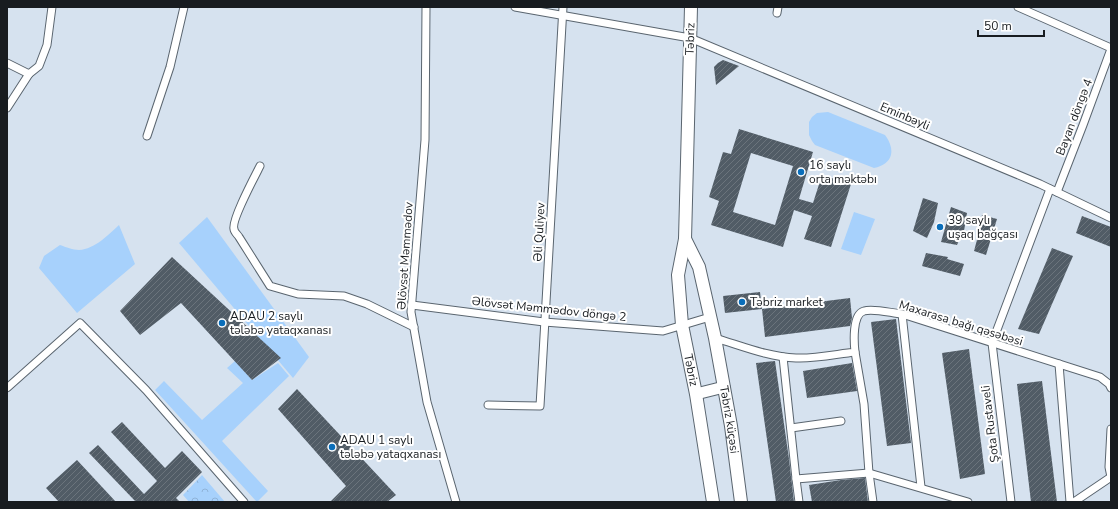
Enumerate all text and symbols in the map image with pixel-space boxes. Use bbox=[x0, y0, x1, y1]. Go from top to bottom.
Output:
scale bar bbox=[978, 12, 1044, 38]
text: 50 m bbox=[984, 18, 1012, 34]
street label: Təbriz bbox=[681, 22, 699, 55]
street label: Bayan döngə 4 bbox=[1052, 76, 1096, 158]
street label: Eminbəyli bbox=[878, 98, 932, 134]
place label: 16 saylı orta məktəbı bbox=[809, 157, 877, 187]
marker: 16 saylı orta məktəbı bbox=[796, 167, 806, 177]
street label: Əlövsət Məmmədov bbox=[393, 201, 417, 310]
street label: Əli Quliyev bbox=[529, 201, 549, 262]
place label: 39 saylı uşaq bağçası bbox=[948, 212, 1018, 242]
marker: 39 saylı uşaq bağçası bbox=[935, 222, 945, 232]
street label: Əlövsət Məmmədov döngə 2 bbox=[471, 293, 627, 325]
place label: Təbriz market bbox=[750, 294, 824, 310]
marker: Təbriz market bbox=[737, 297, 747, 307]
street label: Maxarasa bağı qəsəbəsi bbox=[897, 297, 1025, 349]
place label: ADAU 2 saylı tələbə yataqxanası bbox=[230, 308, 331, 338]
marker: ADAU 2 saylı tələbə yataqxanası bbox=[217, 318, 227, 328]
street label: Təbriz bbox=[680, 353, 702, 388]
street label: Təbriz küçəsi bbox=[716, 384, 743, 455]
street label: Şota Rustaveli bbox=[977, 385, 1003, 463]
place label: ADAU 1 saylı tələbə yataqxanası bbox=[340, 432, 441, 462]
marker: ADAU 1 saylı tələbə yataqxanası bbox=[327, 442, 337, 452]

